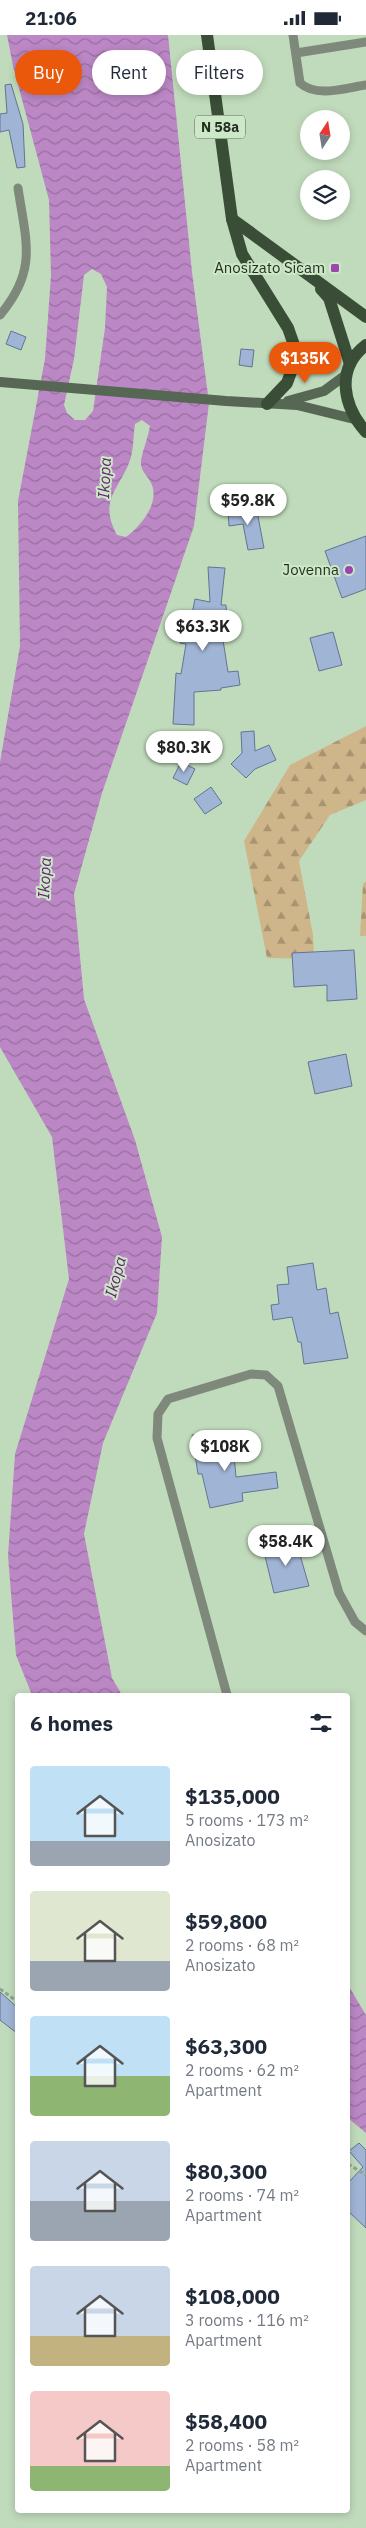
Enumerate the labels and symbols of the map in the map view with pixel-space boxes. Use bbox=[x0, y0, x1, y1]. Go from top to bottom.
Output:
north arrow bbox=[300, 110, 350, 160]
road number: N 58a bbox=[195, 115, 245, 139]
place label: Anosizato Sicam bbox=[214, 258, 325, 277]
marker: Anosizato Sicam bbox=[329, 262, 341, 274]
pin: $135K bbox=[270, 341, 340, 384]
water label: Ikopa bbox=[93, 457, 115, 499]
pin: $59.8K bbox=[207, 483, 289, 526]
place label: Jovenna bbox=[283, 560, 339, 579]
marker: Jovenna bbox=[343, 564, 355, 576]
pin: $63.3K bbox=[162, 609, 244, 652]
pin: $80.3K bbox=[143, 731, 225, 773]
water label: Ikopa bbox=[33, 857, 55, 899]
water label: Ikopa bbox=[100, 1254, 130, 1300]
pin: $108K bbox=[190, 1429, 260, 1472]
pin: $58.4K bbox=[245, 1525, 327, 1567]

